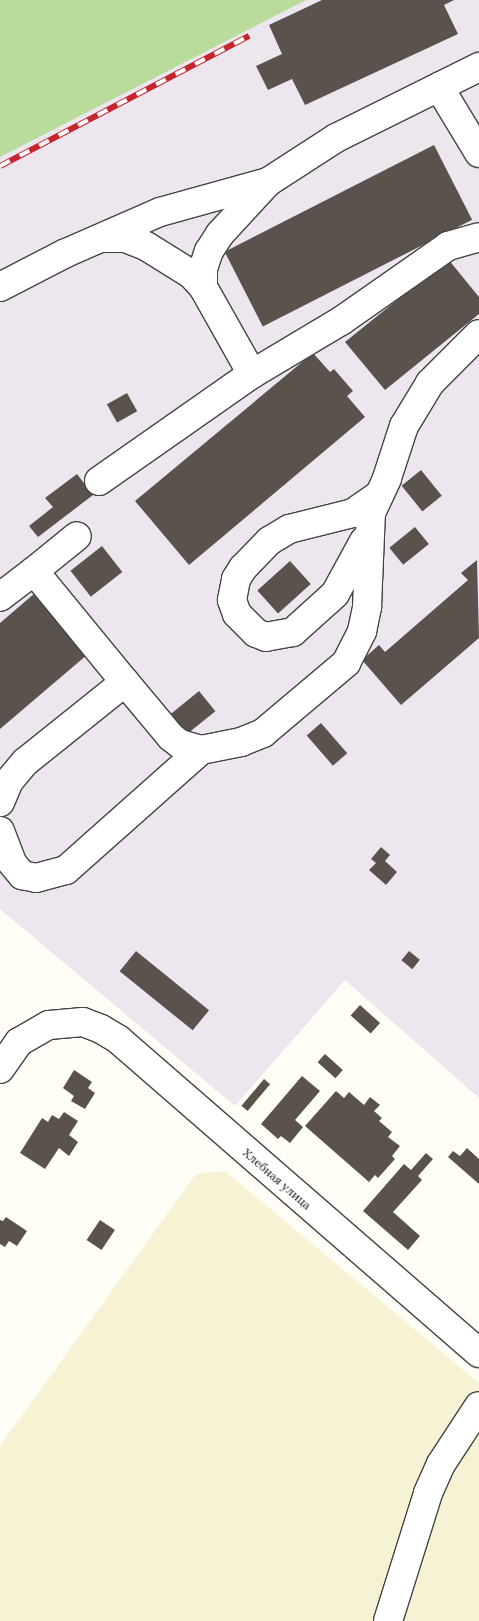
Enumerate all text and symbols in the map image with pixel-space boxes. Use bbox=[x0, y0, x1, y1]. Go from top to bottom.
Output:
street label: Хлебная улица bbox=[240, 1145, 314, 1213]

